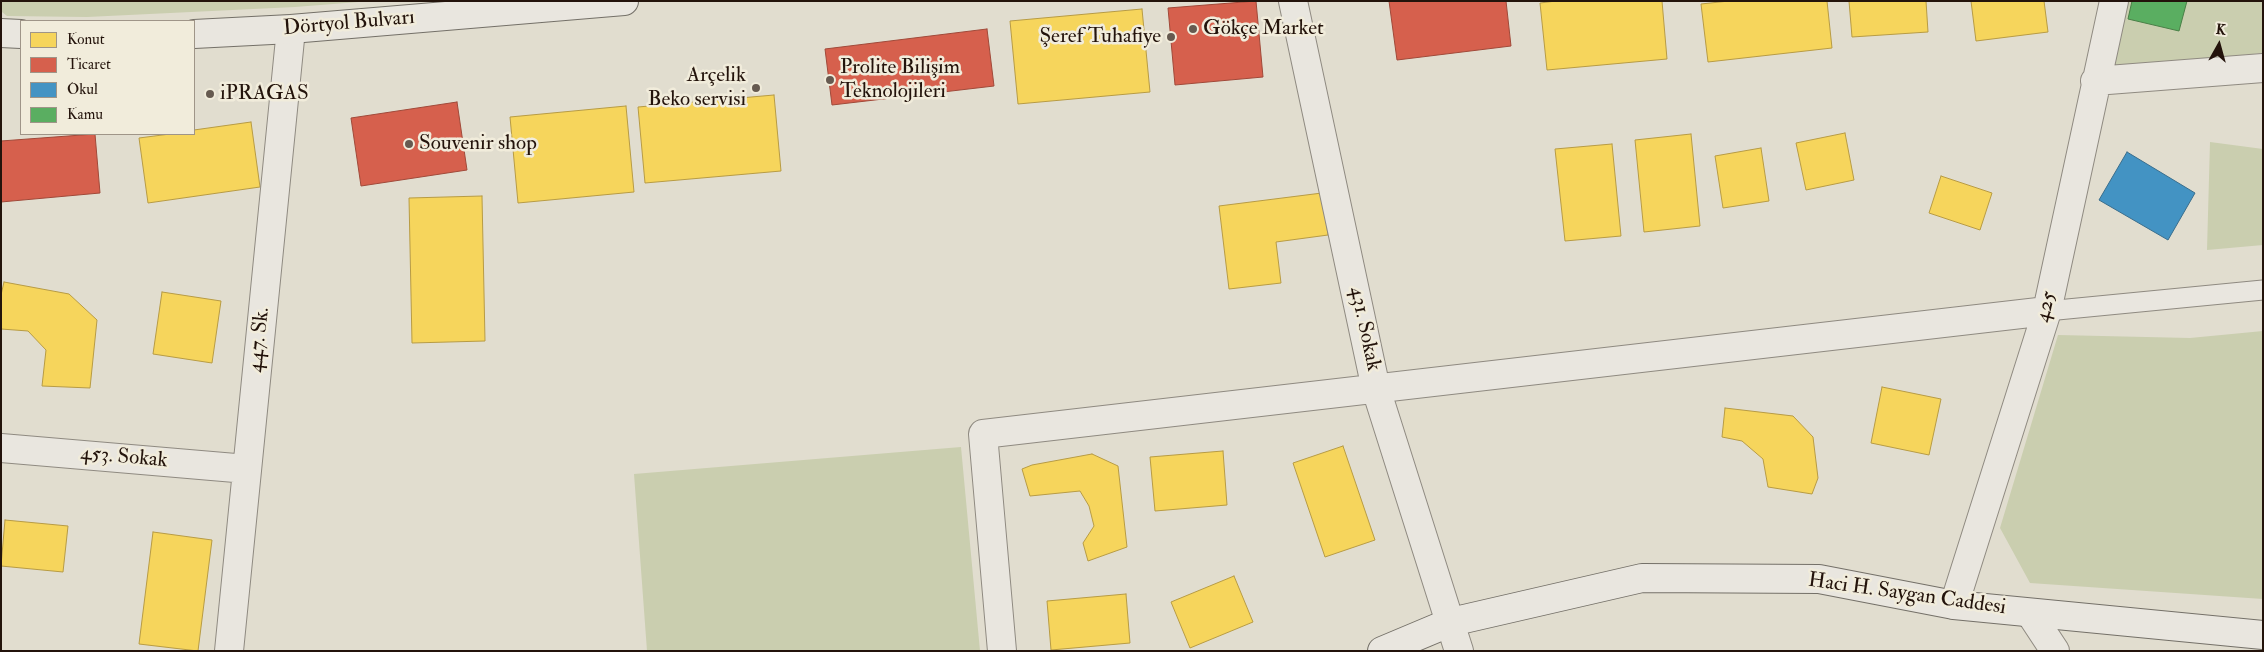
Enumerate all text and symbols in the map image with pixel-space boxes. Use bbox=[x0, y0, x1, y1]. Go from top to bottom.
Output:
street label: Dörtyol Bulvarı bbox=[282, 6, 416, 42]
place label: Gökçe Market bbox=[1203, 16, 1324, 42]
legend bbox=[20, 20, 195, 135]
north arrow bbox=[2194, 20, 2244, 70]
text: K bbox=[2215, 21, 2227, 39]
marker: Gökçe Market bbox=[1187, 23, 1199, 35]
place label: Şeref Tuhafiye bbox=[1039, 24, 1161, 50]
text: Konut bbox=[67, 30, 105, 49]
marker: Şeref Tuhafiye bbox=[1165, 31, 1177, 43]
text: Ticaret bbox=[67, 55, 111, 74]
place label: Prolite Bilişim Teknolojileri bbox=[840, 55, 960, 105]
place label: Arçelik Beko servisi bbox=[648, 63, 746, 113]
marker: Prolite Bilişim Teknolojileri bbox=[824, 74, 836, 86]
text: Okul bbox=[67, 80, 98, 99]
place label: iPRAGAS bbox=[220, 81, 309, 107]
marker: Arçelik Beko servisi bbox=[750, 82, 762, 94]
marker: iPRAGAS bbox=[204, 88, 216, 100]
text: Kamu bbox=[67, 105, 103, 124]
place label: Souvenir shop bbox=[419, 131, 537, 157]
marker: Souvenir shop bbox=[403, 138, 415, 150]
street label: 431. Sokak bbox=[1343, 284, 1385, 374]
street label: 425 bbox=[2031, 289, 2063, 325]
street label: 447. Sk. bbox=[244, 306, 276, 374]
street label: 453. Sokak bbox=[79, 442, 169, 474]
street label: Haci H. Saygan Caddesi bbox=[1806, 569, 2008, 621]

